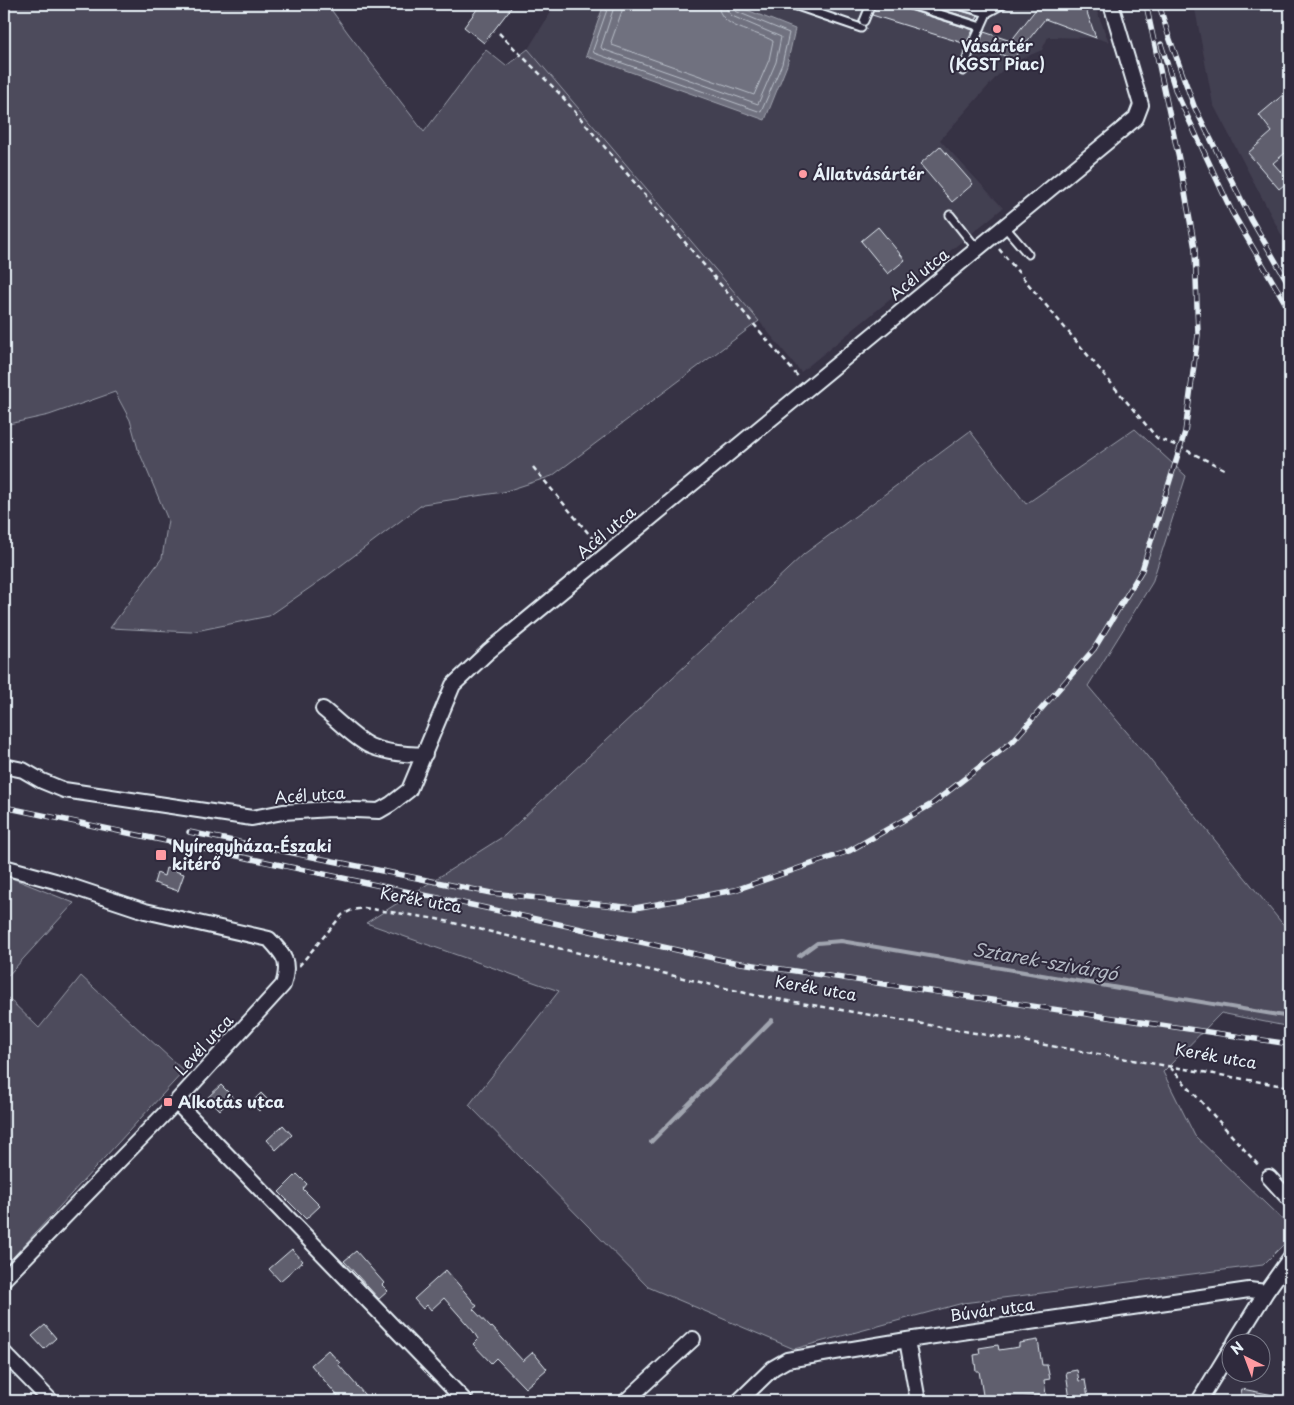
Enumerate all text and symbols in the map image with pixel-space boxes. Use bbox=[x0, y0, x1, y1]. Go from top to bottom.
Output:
marker: Vásártér (KGST Piac) bbox=[991, 23, 1003, 35]
place label: Vásártér (KGST Piac) bbox=[949, 33, 1045, 75]
place label: Állatvásártér bbox=[812, 161, 925, 185]
marker: Állatvásártér bbox=[797, 168, 809, 180]
street label: Acél utca bbox=[883, 242, 953, 305]
street label: Acél utca bbox=[571, 499, 640, 563]
street label: Acél utca bbox=[274, 780, 346, 808]
place label: Nyíregyháza-Északi kitérő bbox=[172, 833, 332, 875]
marker: Nyíregyháza-Északi kitérő bbox=[154, 848, 168, 862]
street label: Kerék utca bbox=[378, 880, 464, 918]
water label: Sztarek-szivárgó bbox=[971, 934, 1122, 987]
street label: Kerék utca bbox=[773, 968, 859, 1006]
street label: Levél utca bbox=[169, 1008, 238, 1080]
street label: Kerék utca bbox=[1173, 1036, 1259, 1074]
place label: Alkotás utca bbox=[178, 1089, 285, 1113]
marker: Alkotás utca bbox=[162, 1096, 174, 1108]
street label: Búvár utca bbox=[948, 1291, 1036, 1327]
north arrow bbox=[1222, 1332, 1272, 1382]
text: N bbox=[1226, 1336, 1248, 1359]

